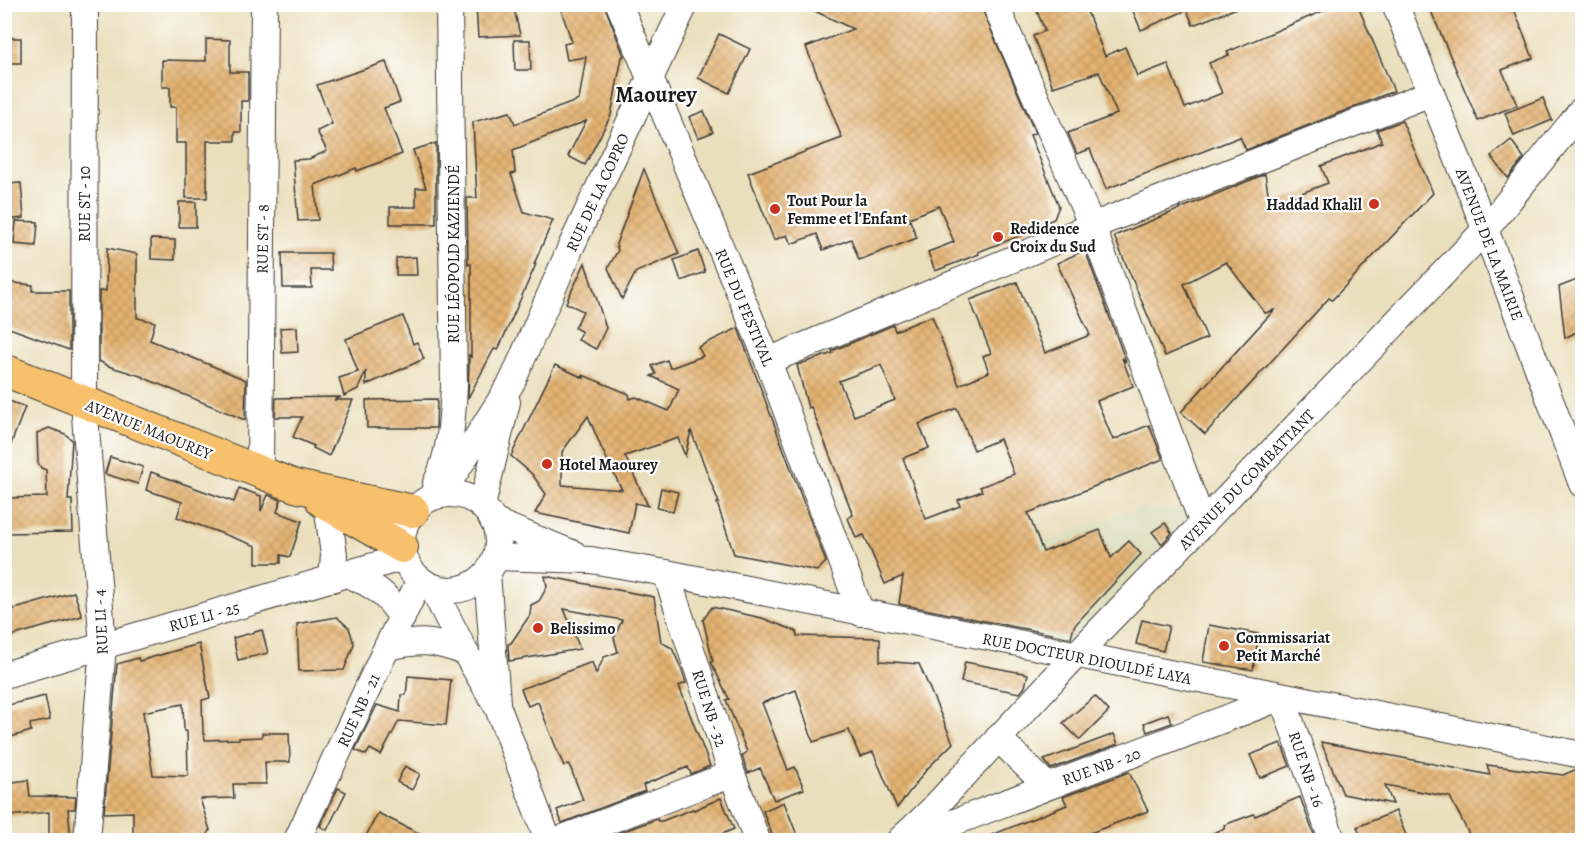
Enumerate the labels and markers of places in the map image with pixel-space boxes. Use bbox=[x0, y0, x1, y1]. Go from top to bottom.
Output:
place label: Tout Pour la Femme et l'Enfant bbox=[787, 190, 908, 230]
place label: Haddad Khalil bbox=[1266, 194, 1363, 216]
marker: Haddad Khalil bbox=[1367, 197, 1381, 211]
marker: Tout Pour la Femme et l'Enfant bbox=[768, 202, 782, 216]
place label: Redidence Croix du Sud bbox=[1010, 218, 1096, 258]
marker: Redidence Croix du Sud bbox=[991, 230, 1005, 244]
place label: Hotel Maourey bbox=[559, 454, 658, 476]
marker: Hotel Maourey bbox=[540, 457, 554, 471]
place label: Belissimo bbox=[550, 618, 616, 640]
marker: Belissimo bbox=[531, 621, 545, 635]
place label: Commissariat Petit Marché bbox=[1236, 627, 1331, 667]
marker: Commissariat Petit Marché bbox=[1217, 639, 1231, 653]

